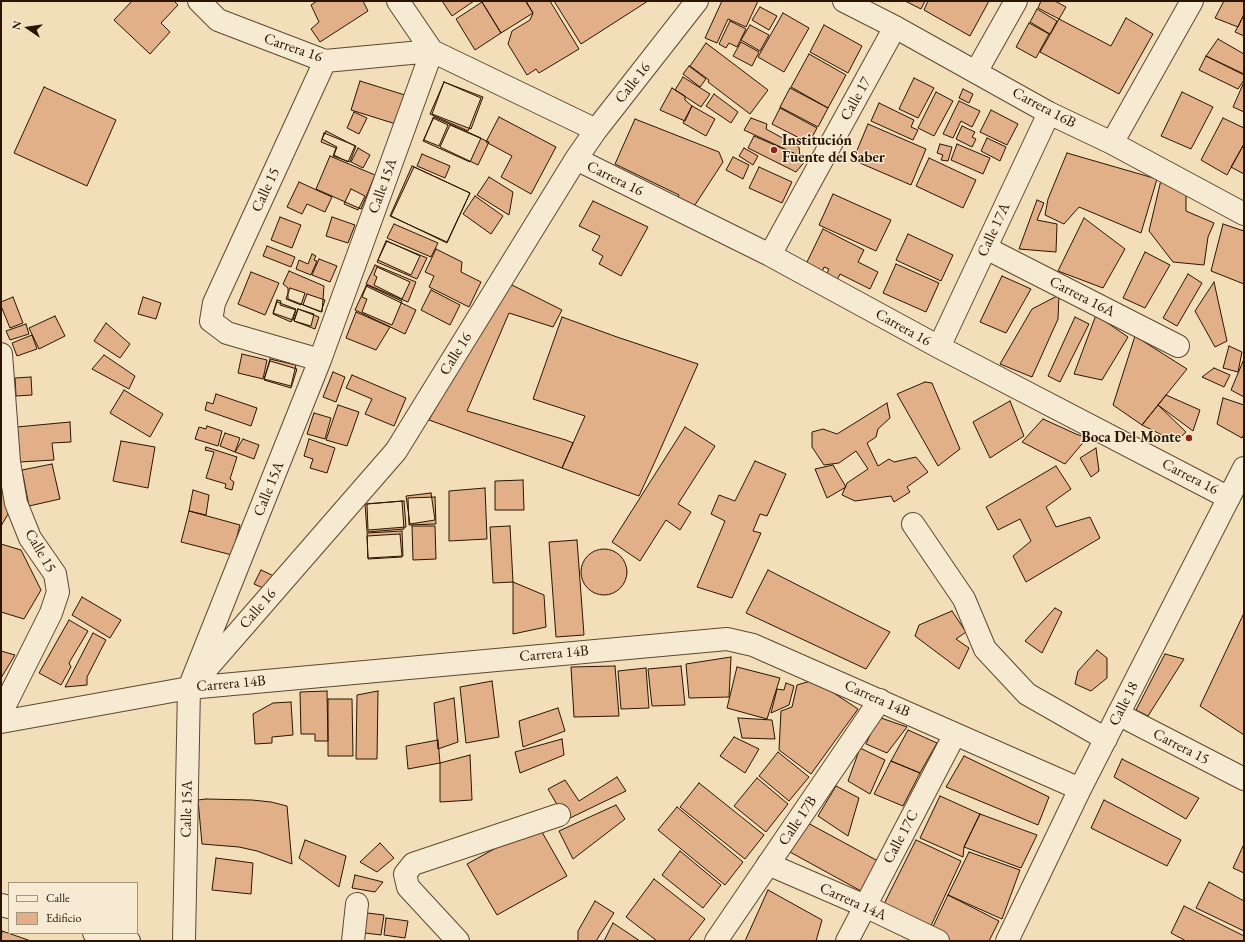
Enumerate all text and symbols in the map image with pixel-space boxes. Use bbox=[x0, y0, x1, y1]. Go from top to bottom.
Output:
north arrow bbox=[8, 8, 48, 48]
text: N bbox=[8, 19, 24, 31]
street label: Carrera 16 bbox=[261, 30, 325, 66]
street label: Calle 16 bbox=[611, 59, 655, 107]
street label: Calle 17 bbox=[837, 74, 875, 124]
street label: Carrera 16B bbox=[1009, 84, 1079, 132]
place label: Institución Fuente del Saber bbox=[782, 132, 885, 167]
marker: Institución Fuente del Saber bbox=[769, 145, 779, 155]
street label: Calle 15A bbox=[365, 156, 401, 216]
street label: Carrera 16 bbox=[584, 158, 646, 200]
street label: Calle 15 bbox=[248, 165, 284, 215]
street label: Calle 17A bbox=[974, 200, 1014, 260]
street label: Carrera 16A bbox=[1046, 273, 1118, 321]
street label: Carrera 16 bbox=[872, 305, 934, 351]
street label: Calle 16 bbox=[436, 329, 476, 379]
place label: Boca Del Monte bbox=[1081, 429, 1181, 447]
marker: Boca Del Monte bbox=[1184, 433, 1194, 443]
street label: Carrera 16 bbox=[1159, 455, 1221, 499]
street label: Calle 15A bbox=[250, 459, 288, 519]
street label: Calle 15 bbox=[20, 526, 60, 576]
street label: Calle 16 bbox=[236, 585, 280, 633]
street label: Carrera 14B bbox=[518, 642, 590, 666]
street label: Carrera 14B bbox=[195, 672, 267, 696]
street label: Carrera 14B bbox=[842, 677, 912, 721]
street label: Calle 18 bbox=[1105, 679, 1143, 729]
street label: Carrera 15 bbox=[1150, 725, 1212, 769]
street label: Calle 15A bbox=[177, 780, 197, 838]
street label: Calle 17B bbox=[775, 793, 821, 849]
street label: Calle 17C bbox=[880, 807, 922, 867]
street label: Carrera 14A bbox=[817, 879, 889, 925]
legend bbox=[8, 882, 138, 934]
text: Calle bbox=[46, 890, 70, 906]
text: Edificio bbox=[46, 910, 81, 926]

